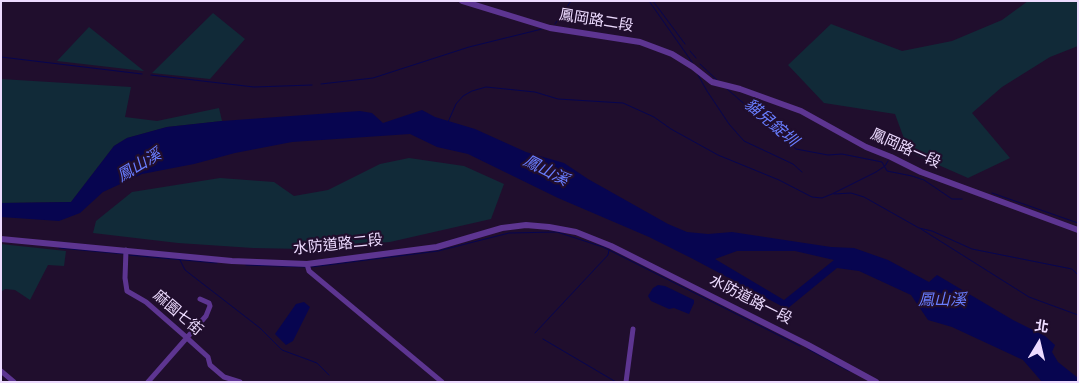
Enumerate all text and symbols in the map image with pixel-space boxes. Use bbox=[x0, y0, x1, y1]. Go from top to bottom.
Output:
street label: 鳳岡路二段 bbox=[558, 7, 634, 37]
water label: 貓兒錠圳 bbox=[739, 96, 801, 152]
street label: 鳳岡路一段 bbox=[867, 127, 943, 173]
water label: 鳳山溪 bbox=[114, 146, 166, 188]
water label: 鳳山溪 bbox=[519, 153, 571, 191]
street label: 水防道路二段 bbox=[292, 232, 384, 260]
street label: 水防道路一段 bbox=[706, 273, 794, 329]
street label: 麻園七街 bbox=[148, 288, 206, 340]
water label: 鳳山溪 bbox=[918, 292, 966, 312]
north arrow bbox=[1014, 318, 1064, 368]
text: 北 bbox=[1033, 318, 1050, 337]

